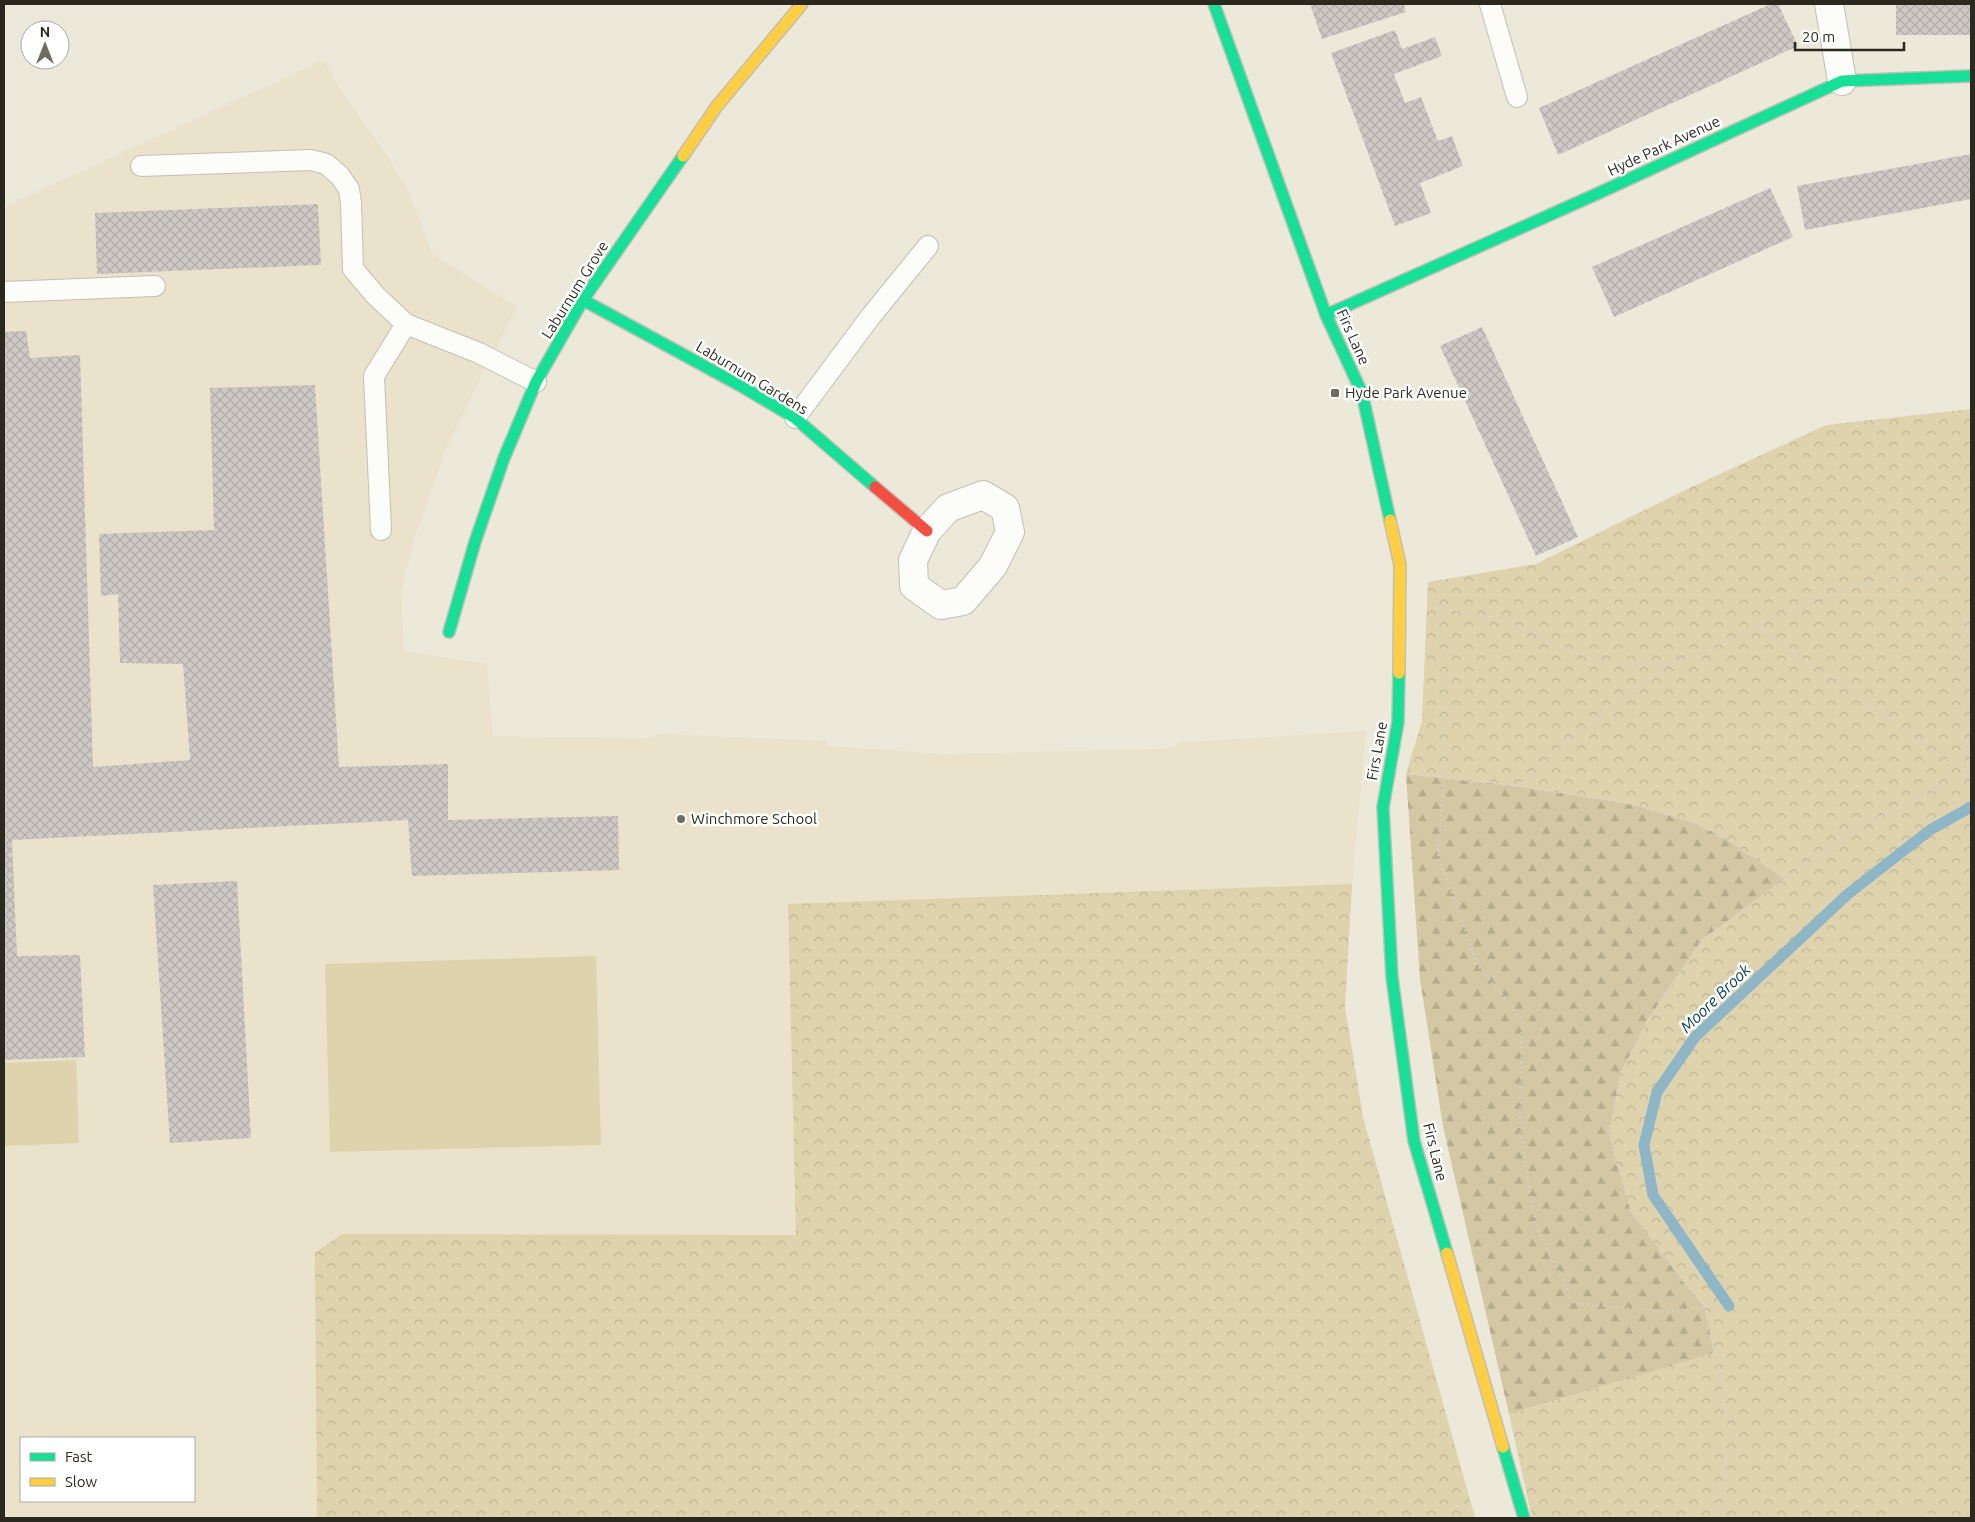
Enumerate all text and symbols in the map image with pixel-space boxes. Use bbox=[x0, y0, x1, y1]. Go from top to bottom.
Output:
north arrow bbox=[20, 20, 70, 70]
scale bar bbox=[1795, 20, 1904, 52]
text: N bbox=[40, 24, 50, 40]
text: 20 m bbox=[1802, 28, 1835, 45]
street label: Hyde Park Avenue bbox=[1605, 112, 1723, 179]
street label: Laburnum Grove bbox=[538, 238, 611, 342]
street label: Firs Lane bbox=[1334, 306, 1373, 367]
street label: Laburnum Gardens bbox=[693, 337, 811, 418]
place label: Hyde Park Avenue bbox=[1345, 384, 1467, 401]
marker: Hyde Park Avenue bbox=[1329, 387, 1341, 399]
street label: Firs Lane bbox=[1363, 720, 1390, 782]
place label: Winchmore School bbox=[691, 810, 817, 827]
marker: Winchmore School bbox=[675, 813, 687, 825]
water label: Moore Brook bbox=[1676, 960, 1754, 1036]
street label: Firs Lane bbox=[1420, 1121, 1451, 1183]
legend bbox=[20, 1437, 195, 1502]
text: Fast bbox=[65, 1448, 93, 1465]
text: Slow bbox=[65, 1473, 98, 1490]

